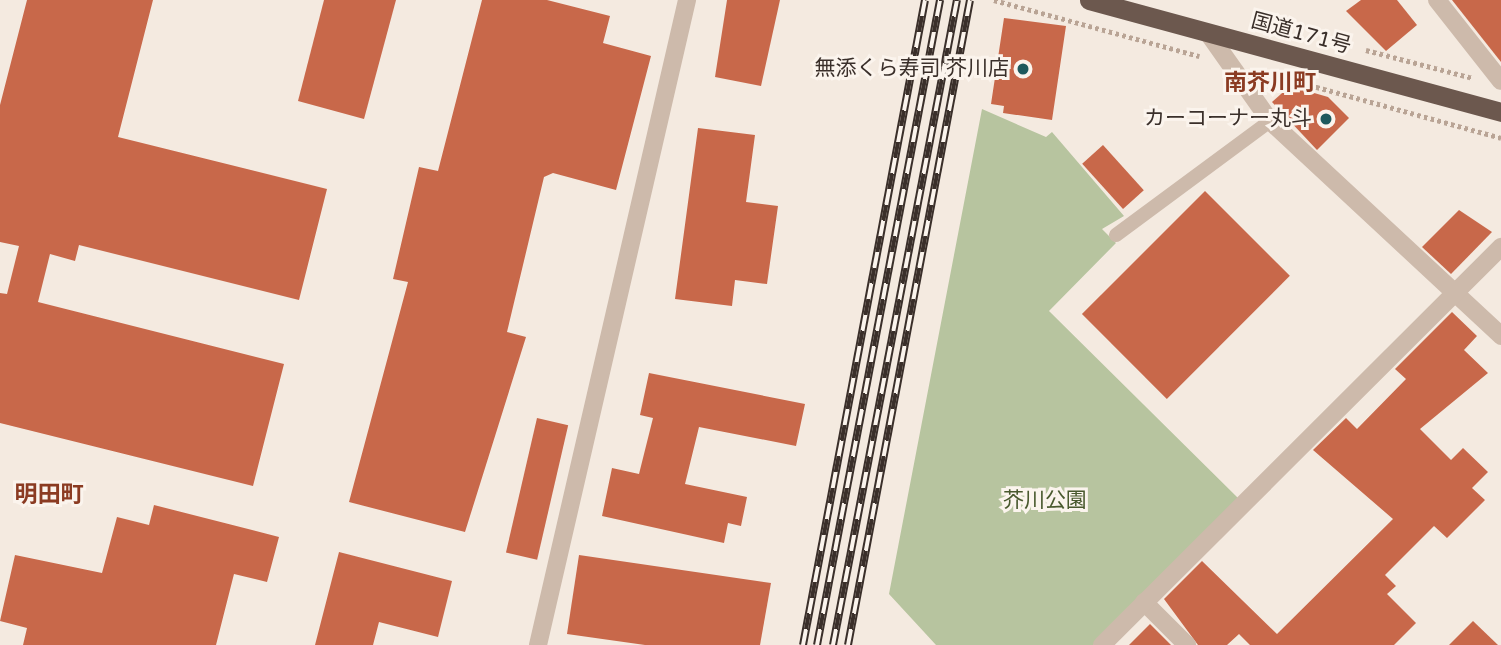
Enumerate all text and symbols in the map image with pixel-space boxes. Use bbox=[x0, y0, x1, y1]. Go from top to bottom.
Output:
street label: 国道171号 bbox=[1248, 9, 1354, 59]
place label: 無添くら寿司 芥川店 bbox=[815, 56, 1009, 82]
marker: 無添くら寿司 芥川店 bbox=[1015, 61, 1031, 77]
district label: 南芥川町 bbox=[1224, 69, 1316, 97]
place label: カーコーナー丸斗 bbox=[1144, 106, 1312, 132]
marker: カーコーナー丸斗 bbox=[1318, 111, 1334, 127]
district label: 明田町 bbox=[15, 481, 83, 509]
park label: 芥川公園 bbox=[1003, 488, 1087, 514]

